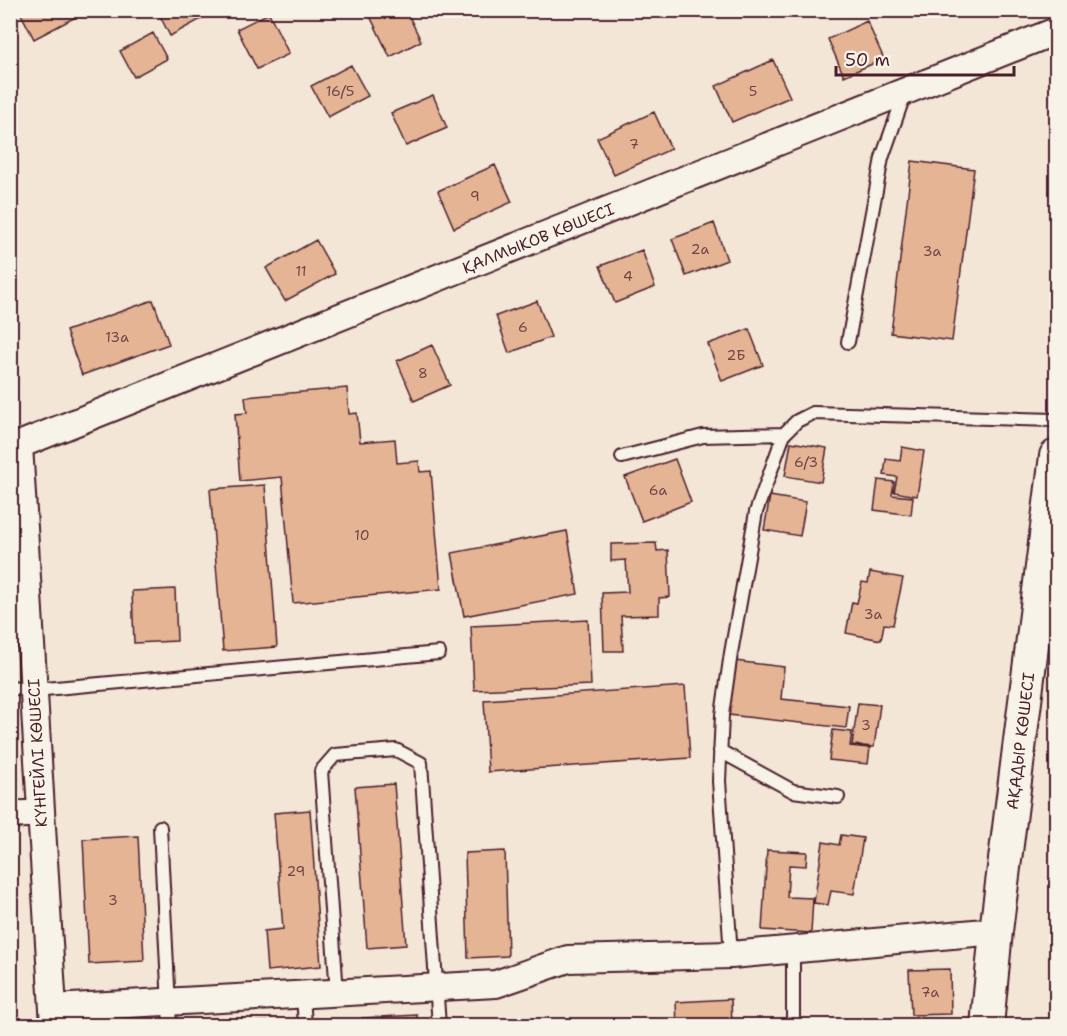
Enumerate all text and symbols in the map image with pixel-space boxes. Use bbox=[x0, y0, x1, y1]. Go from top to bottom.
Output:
scale bar bbox=[836, 39, 1014, 77]
text: 50 m bbox=[845, 48, 890, 72]
house number: 16/5 bbox=[326, 82, 354, 100]
house number: 5 bbox=[749, 82, 757, 100]
house number: 7 bbox=[629, 135, 639, 153]
house number: 9 bbox=[470, 187, 480, 205]
street label: ҚАЛМЫКОВ КӨШЕСІ bbox=[459, 198, 617, 279]
house number: 2а bbox=[691, 240, 710, 258]
house number: 3а bbox=[923, 242, 942, 260]
house number: 11 bbox=[295, 262, 307, 280]
house number: 4 bbox=[623, 267, 633, 285]
house number: 6 bbox=[518, 318, 528, 336]
house number: 13а bbox=[105, 328, 129, 346]
house number: 2Б bbox=[726, 346, 746, 364]
house number: 8 bbox=[418, 364, 428, 382]
house number: 6/3 bbox=[794, 453, 818, 471]
house number: 6а bbox=[649, 481, 668, 499]
house number: 10 bbox=[354, 526, 370, 544]
house number: 3а bbox=[864, 605, 883, 623]
street label: АҚАДЫР КӨШЕСІ bbox=[1002, 671, 1039, 811]
street label: КҮНГЕЙЛІ КӨШЕСІ bbox=[23, 678, 52, 828]
house number: 3 bbox=[861, 716, 871, 734]
house number: 29 bbox=[287, 862, 305, 880]
house number: 3 bbox=[108, 891, 118, 909]
house number: 7а bbox=[921, 983, 940, 1001]

